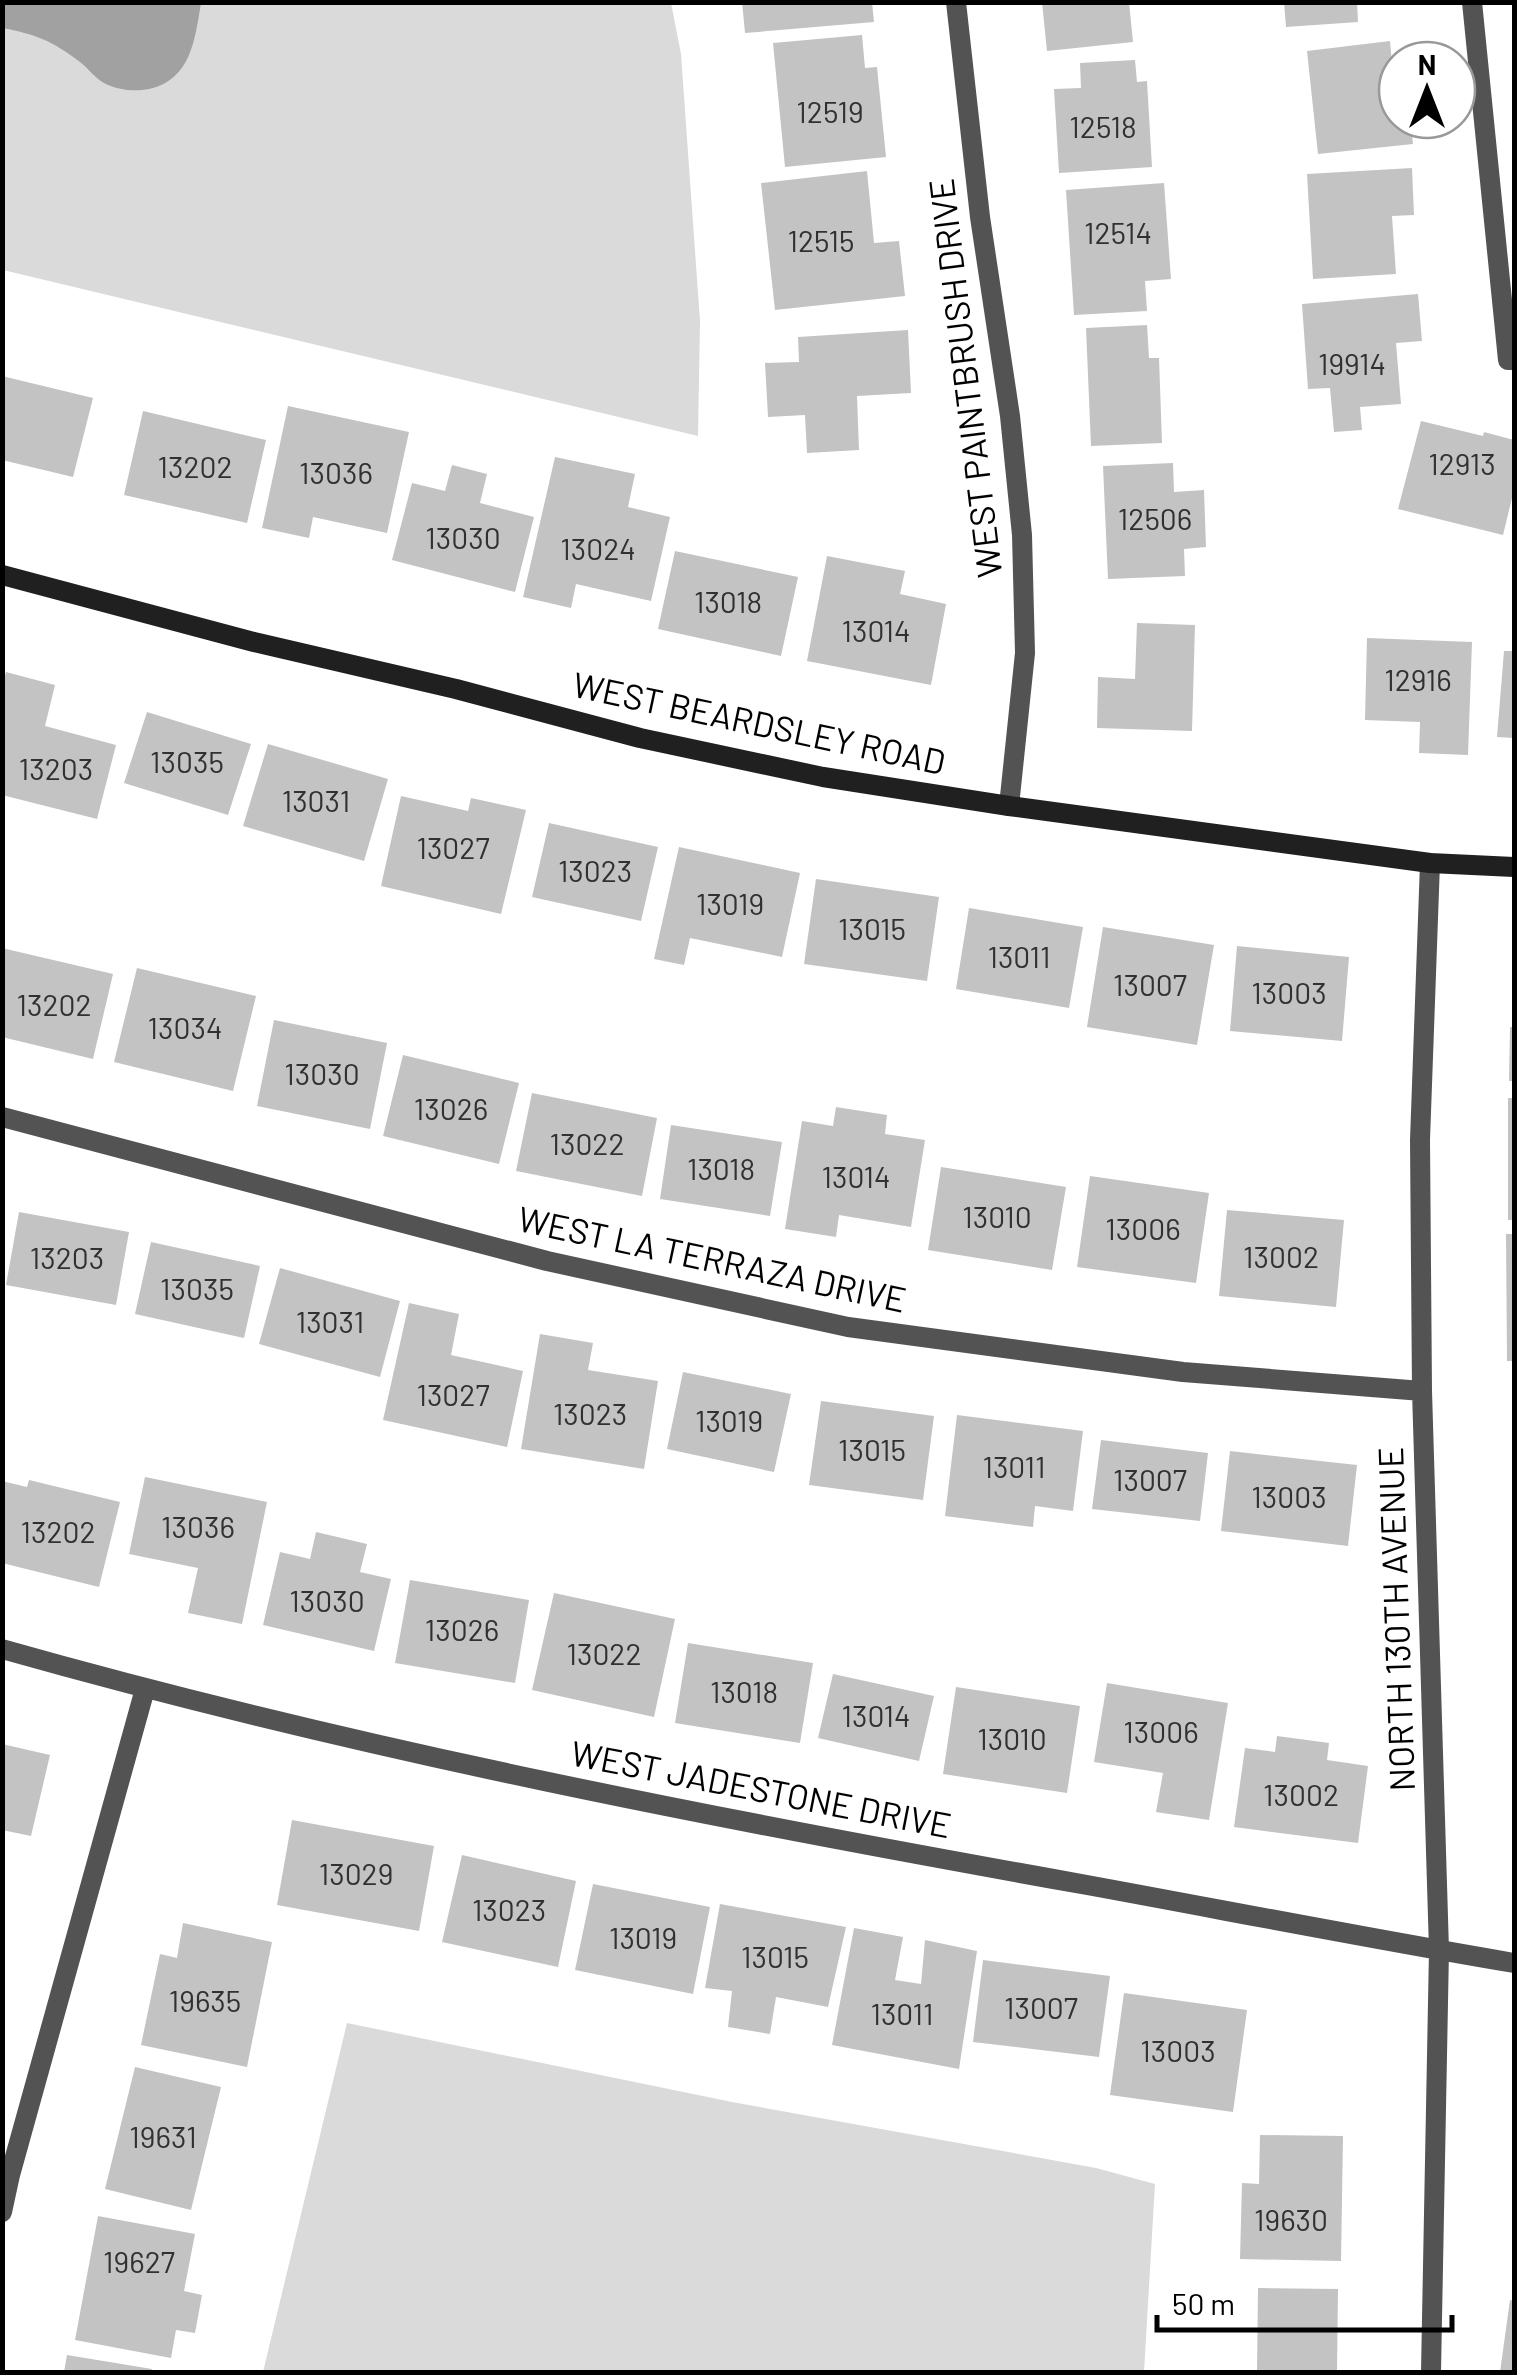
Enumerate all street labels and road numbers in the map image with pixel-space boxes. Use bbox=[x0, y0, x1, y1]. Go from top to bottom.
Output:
street label: WEST PAINTBRUSH DRIVE bbox=[919, 176, 1009, 580]
street label: WEST BEARDSLEY ROAD bbox=[569, 662, 950, 782]
street label: WEST LA TERRAZA DRIVE bbox=[515, 1196, 910, 1320]
street label: NORTH 130TH AVENUE bbox=[1368, 1446, 1422, 1792]
street label: WEST JADESTONE DRIVE bbox=[568, 1731, 955, 1846]

